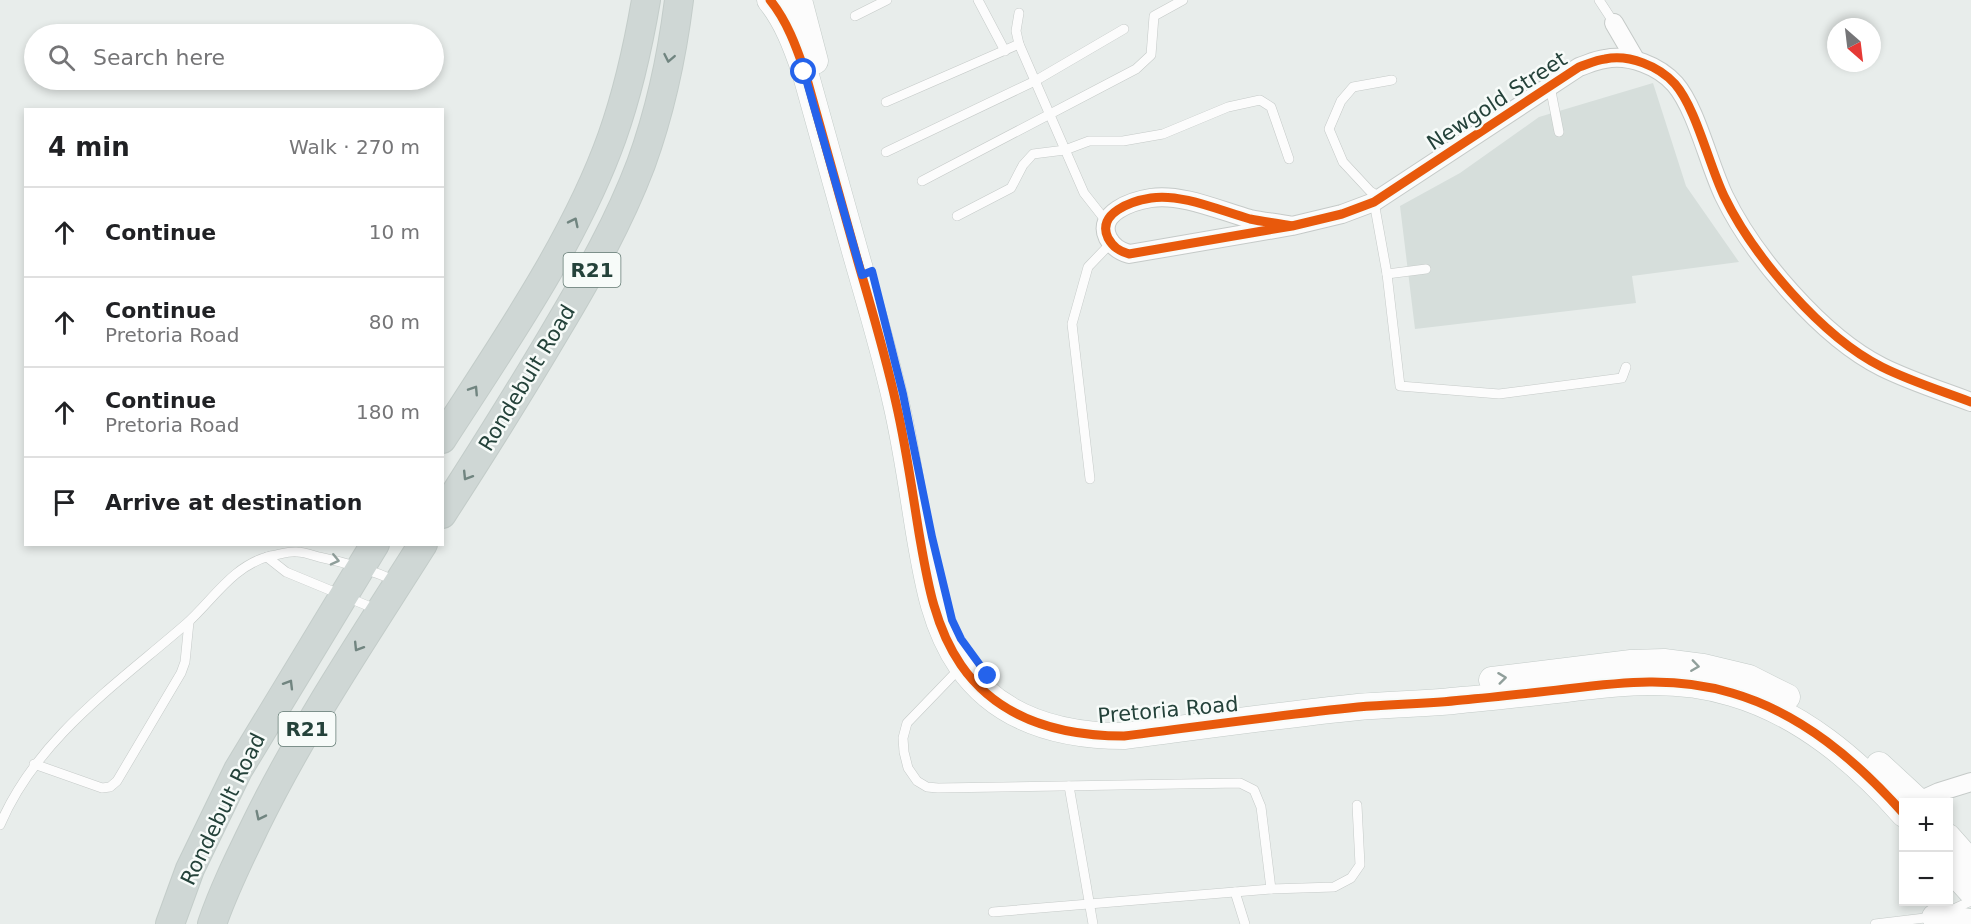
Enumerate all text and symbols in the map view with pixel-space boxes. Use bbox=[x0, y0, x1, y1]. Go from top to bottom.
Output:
north arrow bbox=[1827, 18, 1881, 72]
search box bbox=[24, 24, 444, 90]
icon: search bbox=[45, 41, 78, 74]
text: Search here bbox=[93, 45, 225, 70]
street label: Newgold Street bbox=[1423, 47, 1571, 155]
one-way arrow bbox=[663, 52, 676, 62]
route start bbox=[790, 58, 816, 84]
text: 4 min bbox=[48, 132, 130, 162]
text: Walk · 270 m bbox=[289, 135, 420, 159]
icon: ahead bbox=[48, 216, 81, 249]
one-way arrow bbox=[566, 218, 578, 229]
text: Continue bbox=[105, 220, 216, 245]
text: 10 m bbox=[369, 220, 420, 244]
road number: R21 bbox=[564, 253, 620, 287]
text: Continue bbox=[105, 298, 216, 323]
street label: Rondebult Road bbox=[474, 301, 580, 455]
icon: ahead bbox=[48, 306, 81, 339]
text: 80 m bbox=[369, 310, 420, 334]
text: Pretoria Road bbox=[105, 323, 239, 347]
one-way arrow bbox=[467, 385, 478, 396]
text: Continue bbox=[105, 388, 216, 413]
icon: ahead bbox=[48, 396, 81, 429]
text: 180 m bbox=[356, 400, 420, 424]
text: Pretoria Road bbox=[105, 413, 239, 437]
one-way arrow bbox=[462, 470, 474, 480]
icon: arrive bbox=[48, 486, 81, 519]
text: Arrive at destination bbox=[105, 490, 362, 515]
one-way arrow bbox=[330, 553, 340, 566]
one-way arrow bbox=[355, 641, 366, 652]
one-way arrow bbox=[1691, 659, 1700, 671]
route end bbox=[974, 662, 1000, 688]
one-way arrow bbox=[1497, 673, 1506, 685]
one-way arrow bbox=[281, 680, 293, 690]
street label: Pretoria Road bbox=[1097, 692, 1239, 728]
road number: R21 bbox=[278, 712, 336, 746]
street label: Rondebult Road bbox=[176, 729, 270, 889]
map controls bbox=[1899, 798, 1953, 906]
button: + bbox=[1899, 798, 1953, 852]
one-way arrow bbox=[256, 809, 268, 820]
button: − bbox=[1899, 852, 1953, 906]

